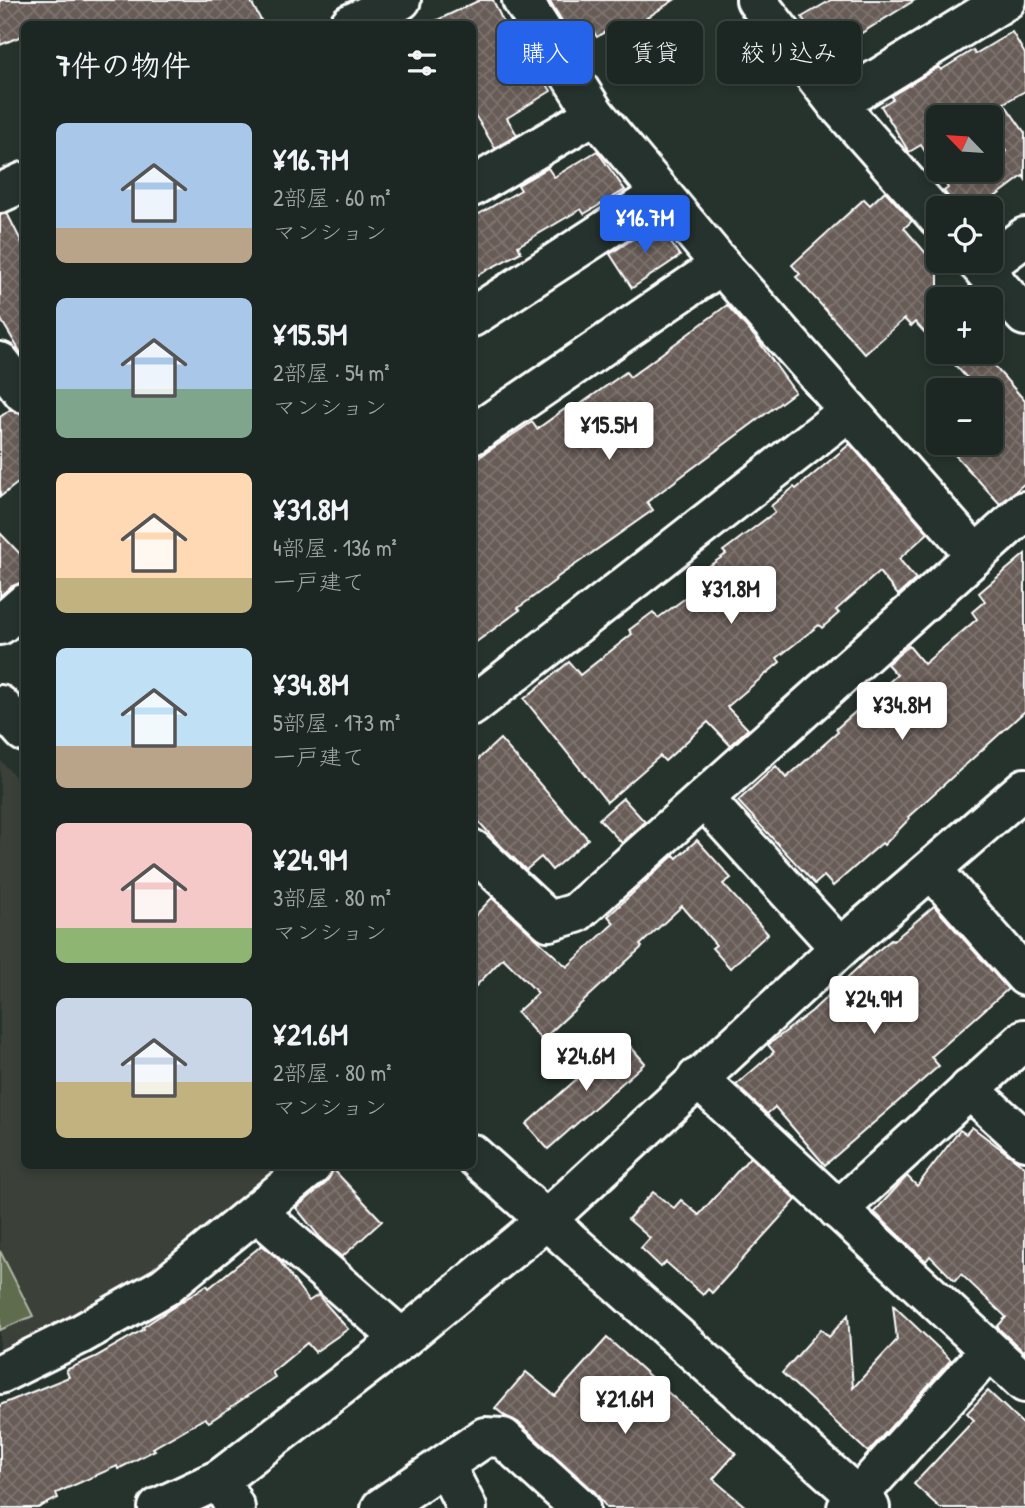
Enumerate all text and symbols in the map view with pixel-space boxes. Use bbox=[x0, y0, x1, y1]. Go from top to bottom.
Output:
chip: 購入 bbox=[497, 21, 593, 84]
chip: 賃貸 bbox=[607, 21, 703, 84]
chip: 絞り込み bbox=[717, 21, 861, 84]
icon: filters bbox=[403, 44, 441, 82]
text: 7件の物件 bbox=[56, 45, 191, 85]
north arrow bbox=[926, 105, 1003, 182]
map controls bbox=[926, 105, 1003, 455]
text: ¥16.7M bbox=[273, 139, 349, 179]
icon: home bbox=[112, 151, 196, 235]
text: 2部屋 · 60 m² bbox=[273, 182, 391, 213]
pin: ¥16.7M bbox=[588, 196, 702, 255]
button: locate bbox=[926, 196, 1003, 273]
text: ¥16.7M bbox=[616, 202, 674, 233]
text: マンション bbox=[273, 216, 387, 247]
button: + bbox=[926, 287, 1003, 364]
text: ¥15.5M bbox=[273, 314, 347, 354]
icon: home bbox=[112, 326, 196, 410]
text: 2部屋 · 54 m² bbox=[273, 357, 390, 388]
button: − bbox=[926, 378, 1003, 455]
text: マンション bbox=[273, 391, 387, 422]
pin: ¥15.5M bbox=[552, 402, 666, 462]
text: ¥15.5M bbox=[580, 409, 638, 440]
text: ¥31.8M bbox=[273, 489, 349, 529]
icon: home bbox=[112, 501, 196, 585]
text: 4部屋 · 136 m² bbox=[273, 532, 397, 563]
text: 一戸建て bbox=[273, 566, 365, 597]
pin: ¥31.8M bbox=[674, 566, 788, 626]
text: ¥31.8M bbox=[702, 573, 760, 604]
text: ¥34.8M bbox=[273, 664, 349, 704]
icon: home bbox=[112, 676, 196, 760]
pin: ¥34.8M bbox=[845, 682, 959, 742]
text: ¥34.8M bbox=[873, 689, 931, 720]
text: 5部屋 · 173 m² bbox=[273, 707, 400, 738]
text: 一戸建て bbox=[273, 741, 365, 772]
text: ¥24.9M bbox=[273, 839, 348, 879]
icon: home bbox=[112, 851, 196, 935]
text: 3部屋 · 80 m² bbox=[273, 882, 391, 913]
text: マンション bbox=[273, 916, 387, 947]
pin: ¥24.9M bbox=[817, 976, 931, 1036]
text: ¥24.9M bbox=[845, 983, 903, 1014]
text: ¥21.6M bbox=[273, 1014, 348, 1054]
icon: home bbox=[112, 1026, 196, 1110]
pin: ¥24.6M bbox=[529, 1034, 643, 1093]
text: ¥24.6M bbox=[557, 1040, 615, 1071]
text: 2部屋 · 80 m² bbox=[273, 1057, 391, 1088]
text: マンション bbox=[273, 1091, 387, 1122]
pin: ¥21.6M bbox=[568, 1376, 682, 1436]
text: ¥21.6M bbox=[596, 1383, 654, 1414]

